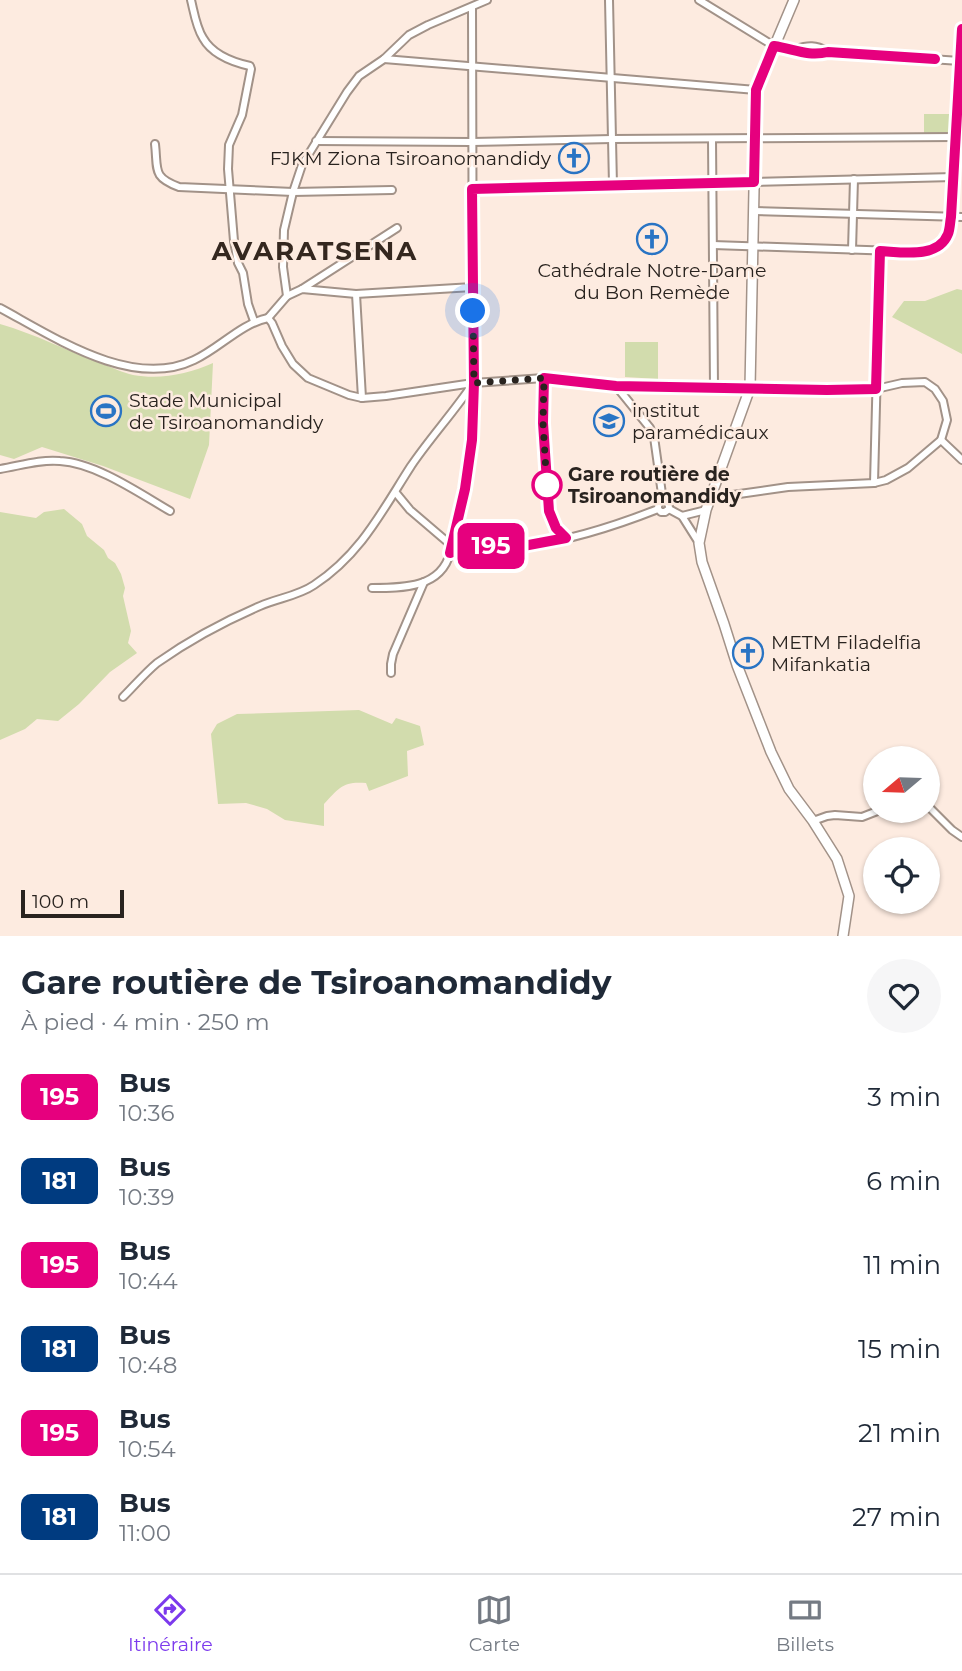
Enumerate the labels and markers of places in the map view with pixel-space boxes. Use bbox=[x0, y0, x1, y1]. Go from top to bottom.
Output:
church icon: FJKM Ziona Tsiroanomandidy bbox=[557, 141, 591, 175]
place label: FJKM Ziona Tsiroanomandidy bbox=[270, 147, 552, 170]
church icon: Cathédrale Notre-Dame du Bon Remède bbox=[635, 222, 669, 256]
place label: Cathédrale Notre-Dame du Bon Remède bbox=[538, 259, 767, 304]
place label: Stade Municipal de Tsiroanomandidy bbox=[129, 389, 324, 434]
sports icon: Stade Municipal de Tsiroanomandidy bbox=[89, 394, 123, 428]
place label: institut paramédicaux bbox=[632, 399, 769, 444]
school or university icon: institut paramédicaux bbox=[592, 404, 626, 438]
place label: Gare routière de Tsiroanomandidy bbox=[568, 463, 741, 508]
marker: Gare routière de Tsiroanomandidy bbox=[532, 470, 562, 500]
place label: METM Filadelfia Mifankatia bbox=[771, 631, 921, 676]
church icon: METM Filadelfia Mifankatia bbox=[731, 636, 765, 670]

